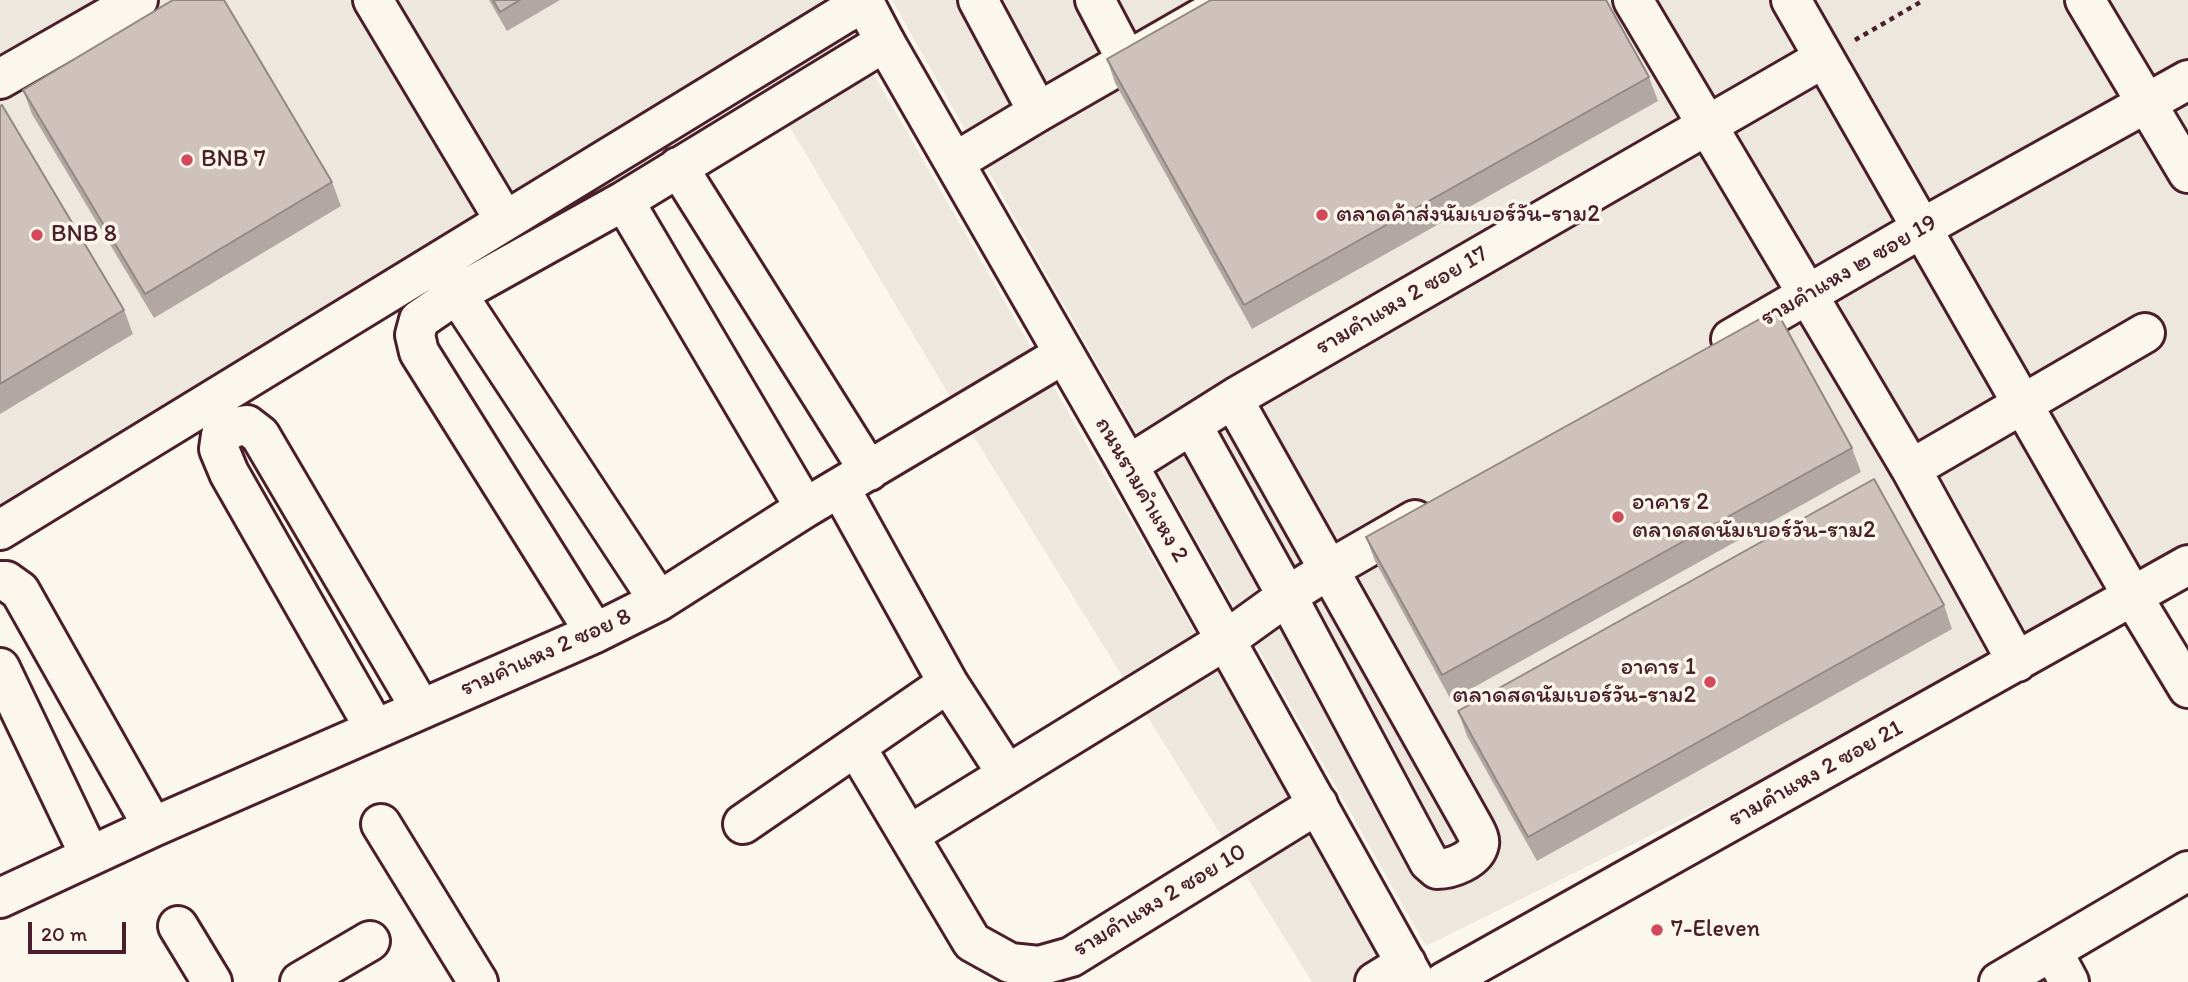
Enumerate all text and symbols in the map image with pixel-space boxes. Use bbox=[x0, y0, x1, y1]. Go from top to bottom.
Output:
place label: BNB 7 bbox=[201, 146, 266, 174]
marker: BNB 7 bbox=[179, 152, 195, 168]
place label: ตลาดค้าส่งนัมเบอร์วัน-ราม2 bbox=[1336, 201, 1600, 229]
marker: ตลาดค้าส่งนัมเบอร์วัน-ราม2 bbox=[1314, 207, 1330, 223]
street label: รามคำแหง ๒ ซอย 19 bbox=[1756, 209, 1942, 333]
place label: BNB 8 bbox=[51, 221, 117, 249]
marker: BNB 8 bbox=[29, 227, 45, 243]
street label: รามคำแหง 2 ซอย 17 bbox=[1311, 240, 1493, 362]
street label: ถนนรามคำแหง 2 bbox=[1088, 412, 1194, 568]
place label: อาคาร 2 ตลาดสดนัมเบอร์วัน-ราม2 bbox=[1632, 489, 1876, 545]
marker: อาคาร 2 ตลาดสดนัมเบอร์วัน-ราม2 bbox=[1610, 509, 1626, 525]
street label: รามคำแหง 2 ซอย 8 bbox=[456, 602, 636, 704]
place label: อาคาร 1 ตลาดสดนัมเบอร์วัน-ราม2 bbox=[1452, 654, 1696, 710]
marker: อาคาร 1 ตลาดสดนัมเบอร์วัน-ราม2 bbox=[1702, 674, 1718, 690]
street label: รามคำแหง 2 ซอย 21 bbox=[1724, 714, 1908, 834]
street label: รามคำแหง 2 ซอย 10 bbox=[1068, 838, 1252, 964]
scale bar bbox=[32, 908, 130, 952]
place label: 7-Eleven bbox=[1671, 916, 1760, 944]
text: 20 m bbox=[41, 921, 87, 946]
marker: 7-Eleven bbox=[1649, 922, 1665, 938]

